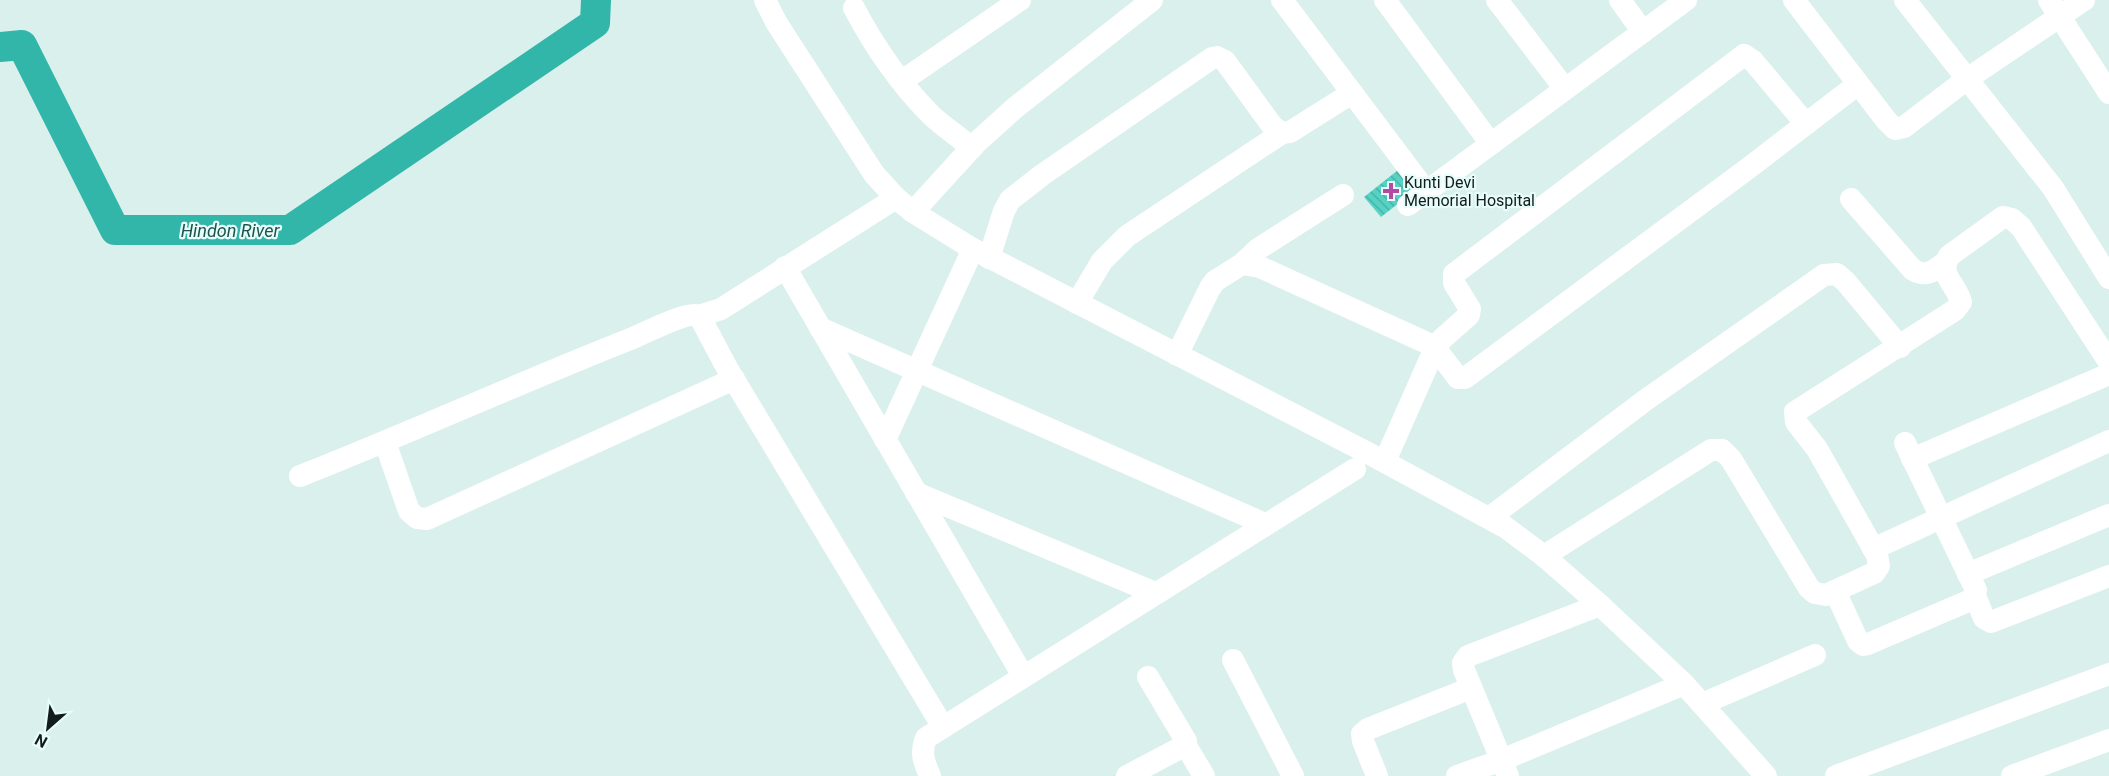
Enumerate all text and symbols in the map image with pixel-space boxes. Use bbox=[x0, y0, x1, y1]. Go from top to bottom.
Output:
place label: Kunti Devi Memorial Hospital bbox=[1404, 173, 1535, 210]
marker: Kunti Devi Memorial Hospital bbox=[1382, 182, 1400, 200]
water label: Hindon River bbox=[181, 220, 280, 241]
north arrow bbox=[18, 698, 78, 758]
text: N bbox=[32, 730, 51, 752]

